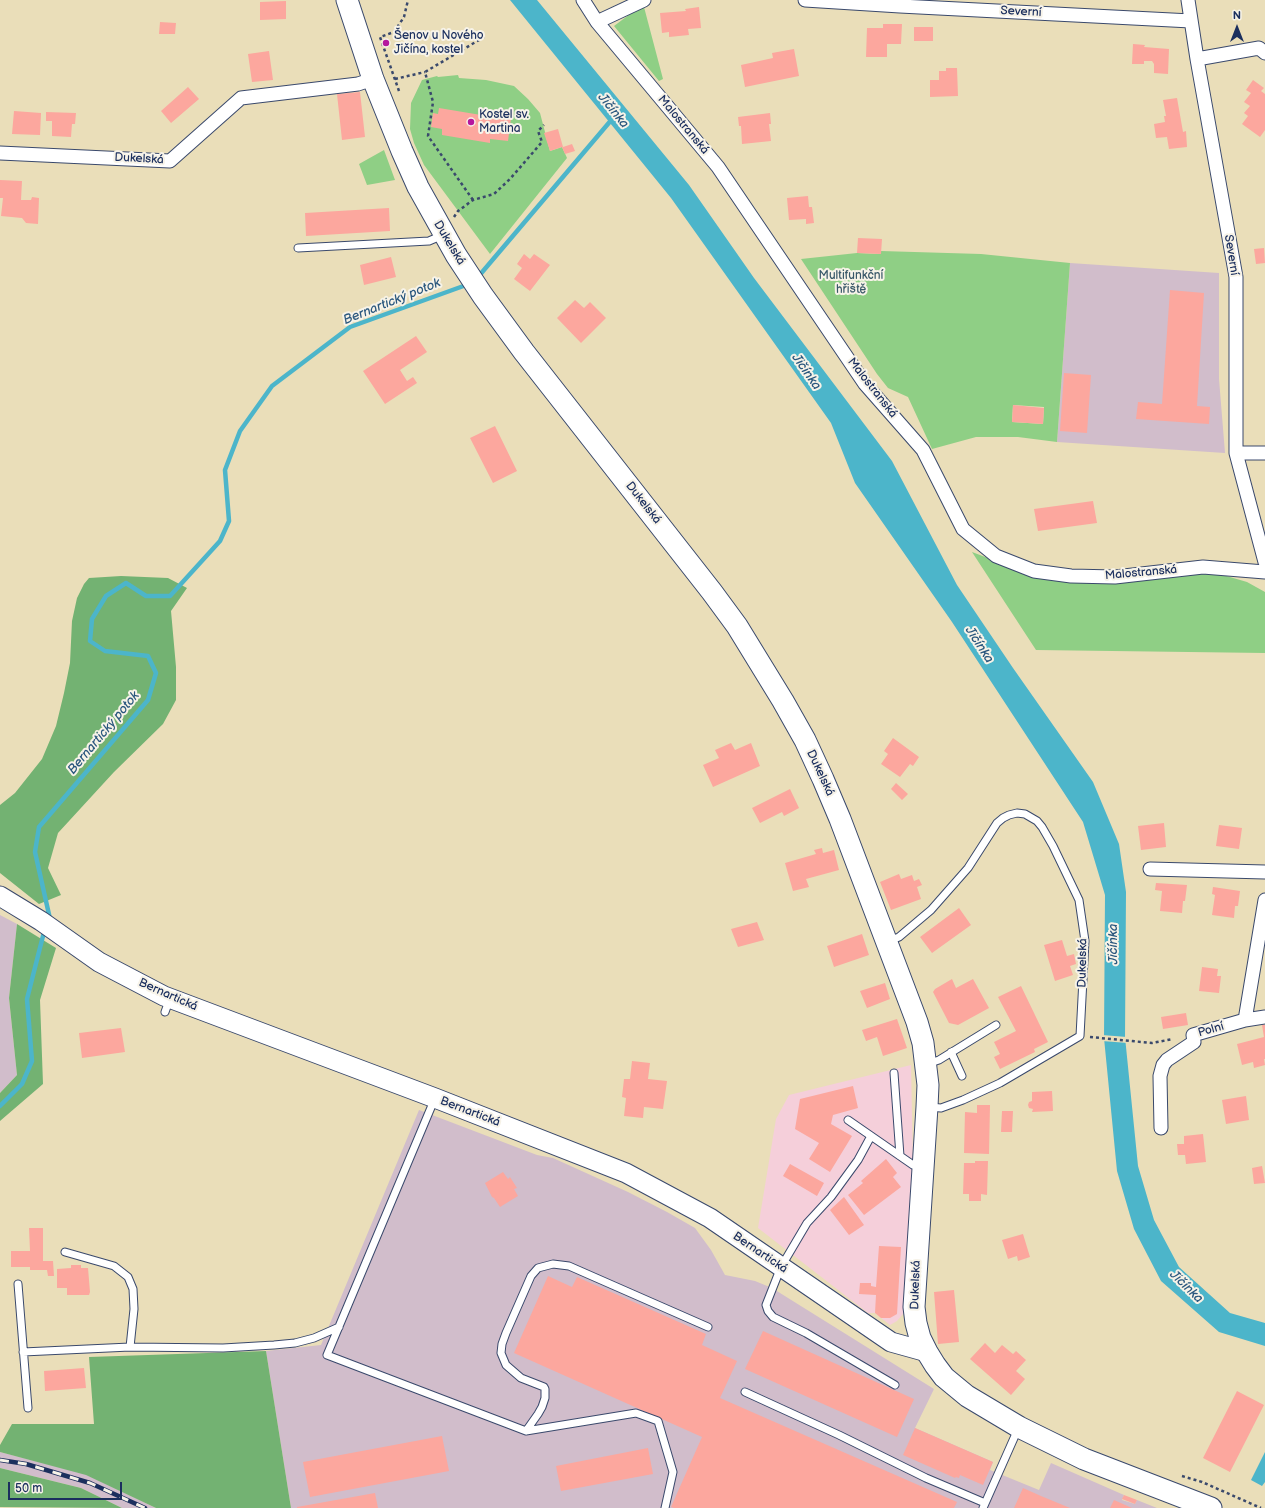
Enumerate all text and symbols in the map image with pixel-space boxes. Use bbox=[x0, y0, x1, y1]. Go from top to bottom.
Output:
street label: Severní bbox=[1000, 4, 1042, 20]
north arrow bbox=[1217, 8, 1257, 48]
text: N bbox=[1233, 9, 1241, 22]
place label: Šenov u Nového Jičína, kostel bbox=[394, 29, 484, 57]
marker: Šenov u Nového Jičína, kostel bbox=[381, 38, 391, 48]
water label: Jičínka bbox=[594, 90, 632, 132]
street label: Malostranská bbox=[654, 93, 712, 157]
place label: Kostel sv. Martina bbox=[479, 108, 529, 136]
marker: Kostel sv. Martina bbox=[466, 117, 476, 127]
street label: Dukelská bbox=[114, 151, 164, 167]
street label: Dukelská bbox=[430, 218, 468, 268]
street label: Severní bbox=[1221, 234, 1241, 276]
park label: Multifunkční hřiště bbox=[819, 269, 883, 297]
water label: Bernartický potok bbox=[341, 275, 443, 329]
water label: Jičínka bbox=[788, 351, 824, 393]
street label: Malostranská bbox=[844, 355, 900, 421]
street label: Dukelská bbox=[622, 479, 664, 527]
street label: Malostranská bbox=[1104, 563, 1178, 583]
water label: Jičínka bbox=[961, 624, 997, 666]
water label: Bernartický potok bbox=[65, 688, 143, 778]
street label: Dukelská bbox=[803, 748, 837, 798]
water label: Jičínka bbox=[1106, 924, 1122, 964]
street label: Dukelská bbox=[1075, 938, 1091, 988]
street label: Bernartická bbox=[136, 976, 200, 1014]
street label: Polní bbox=[1196, 1019, 1226, 1041]
street label: Bernartická bbox=[438, 1094, 502, 1130]
street label: Bernartická bbox=[730, 1229, 790, 1277]
street label: Dukelská bbox=[908, 1260, 924, 1310]
water label: Jičínka bbox=[1166, 1267, 1206, 1307]
scale bar bbox=[10, 1474, 124, 1500]
text: 50 m bbox=[15, 1481, 42, 1496]

